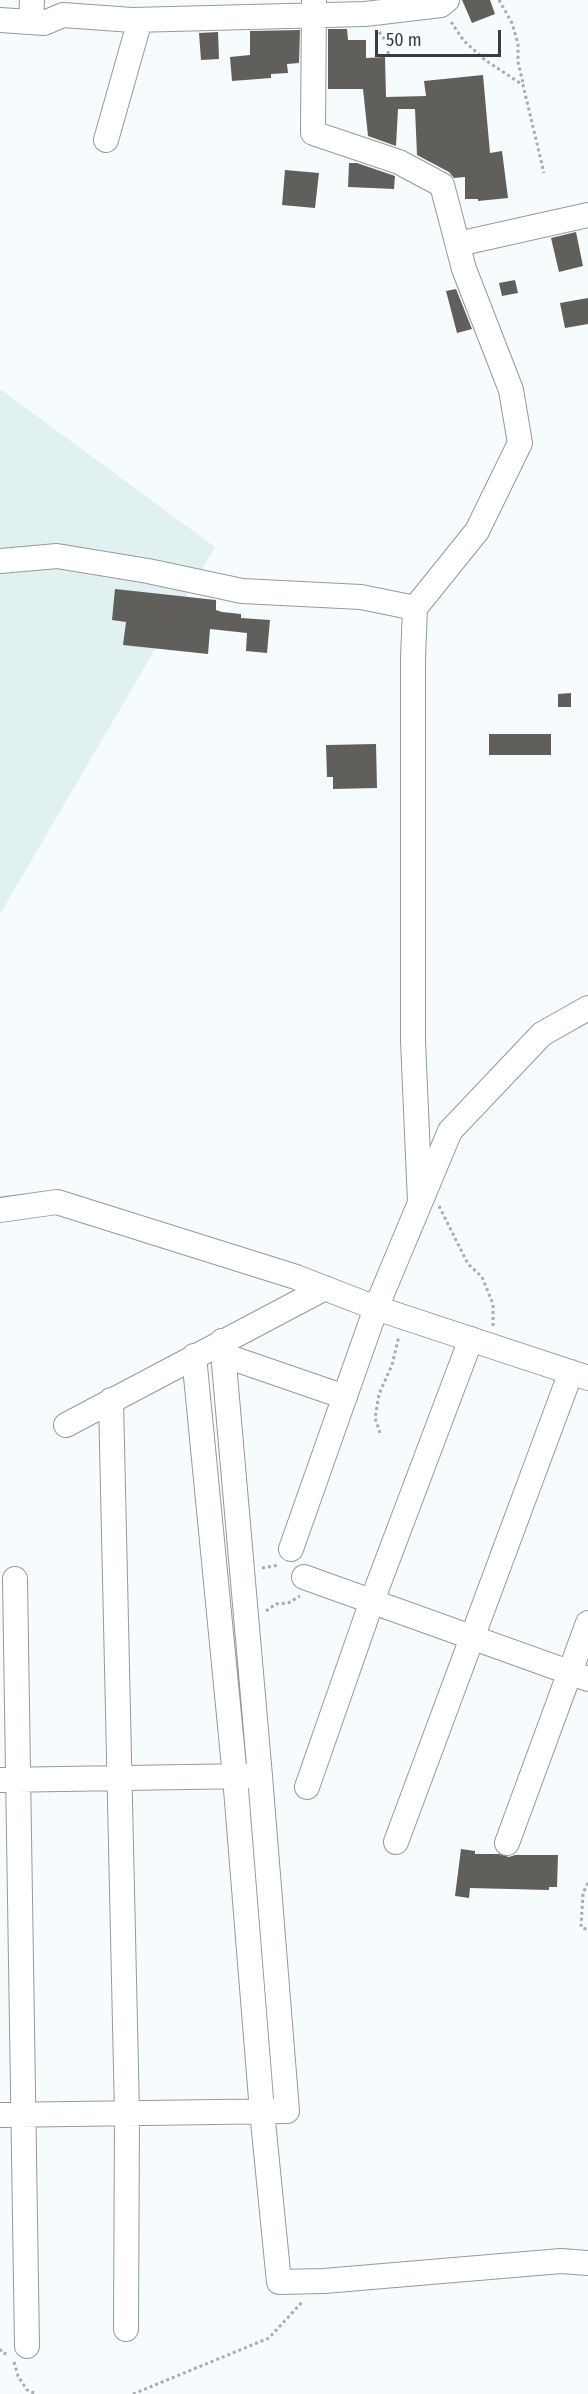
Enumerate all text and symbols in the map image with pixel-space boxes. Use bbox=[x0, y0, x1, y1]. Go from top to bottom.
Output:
scale bar bbox=[378, 18, 504, 56]
text: 50 m bbox=[386, 29, 422, 51]

